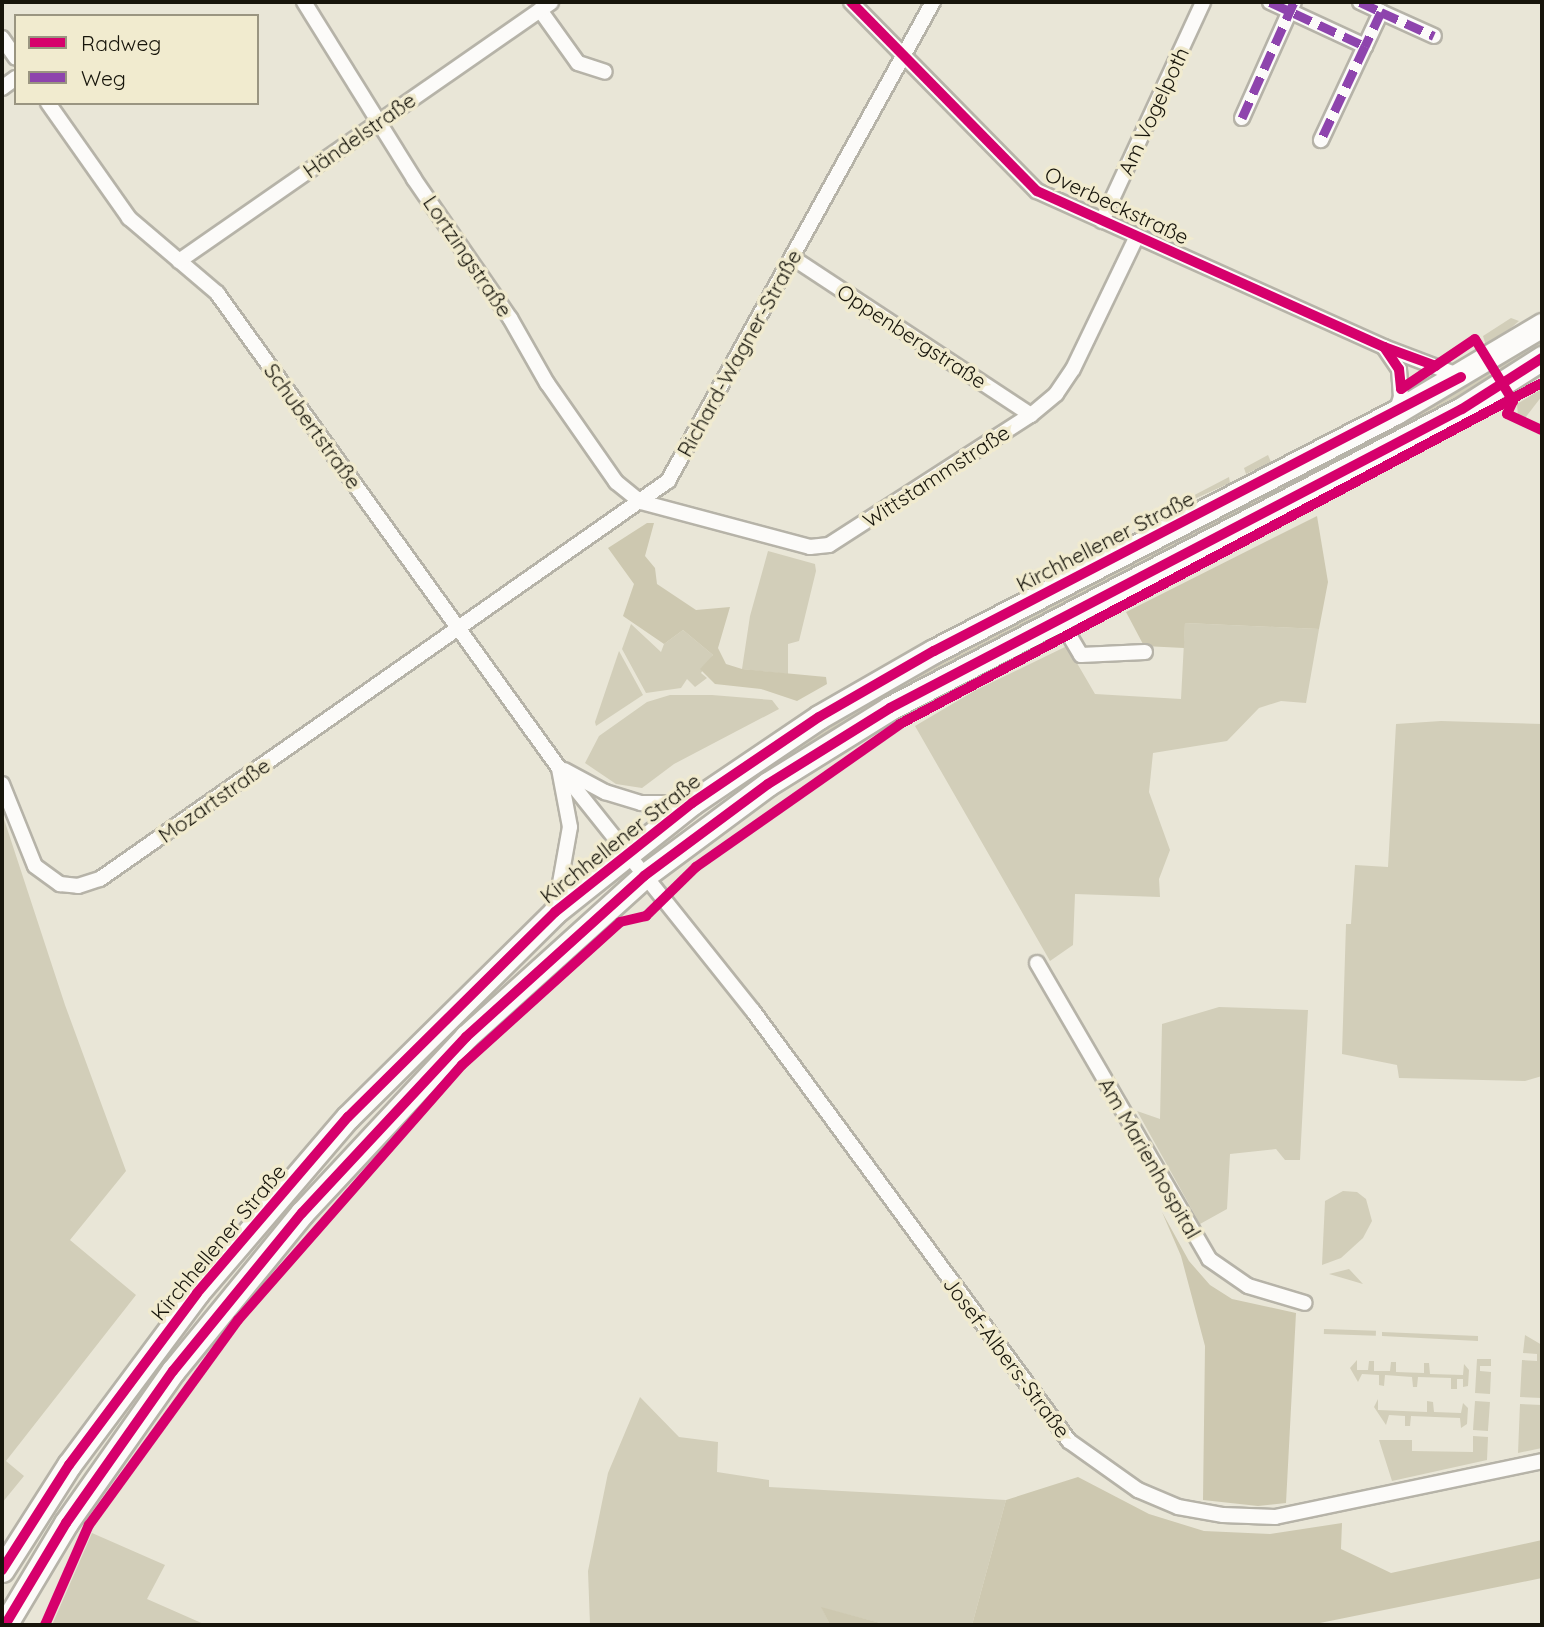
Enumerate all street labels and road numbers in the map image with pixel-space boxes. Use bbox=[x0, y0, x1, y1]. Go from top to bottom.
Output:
street label: Am Vogelpoth bbox=[1112, 43, 1194, 179]
street label: Händelstraße bbox=[298, 87, 420, 183]
street label: Overbeckstraße bbox=[1041, 161, 1193, 249]
street label: Lortzingstraße bbox=[418, 191, 518, 321]
street label: Richard-Wagner-Straße bbox=[672, 245, 806, 461]
street label: Oppenbergstraße bbox=[833, 278, 991, 394]
street label: Schubertstraße bbox=[259, 358, 367, 494]
street label: Wittstammstraße bbox=[858, 419, 1014, 533]
street label: Kirchhellener Straße bbox=[1012, 485, 1198, 597]
street label: Mozartstraße bbox=[153, 752, 275, 848]
street label: Kirchhellener Straße bbox=[535, 768, 705, 908]
street label: Am Marienhospital bbox=[1094, 1073, 1206, 1243]
street label: Kirchhellener Straße bbox=[145, 1159, 291, 1325]
street label: Josef-Albers-Straße bbox=[938, 1271, 1076, 1443]

